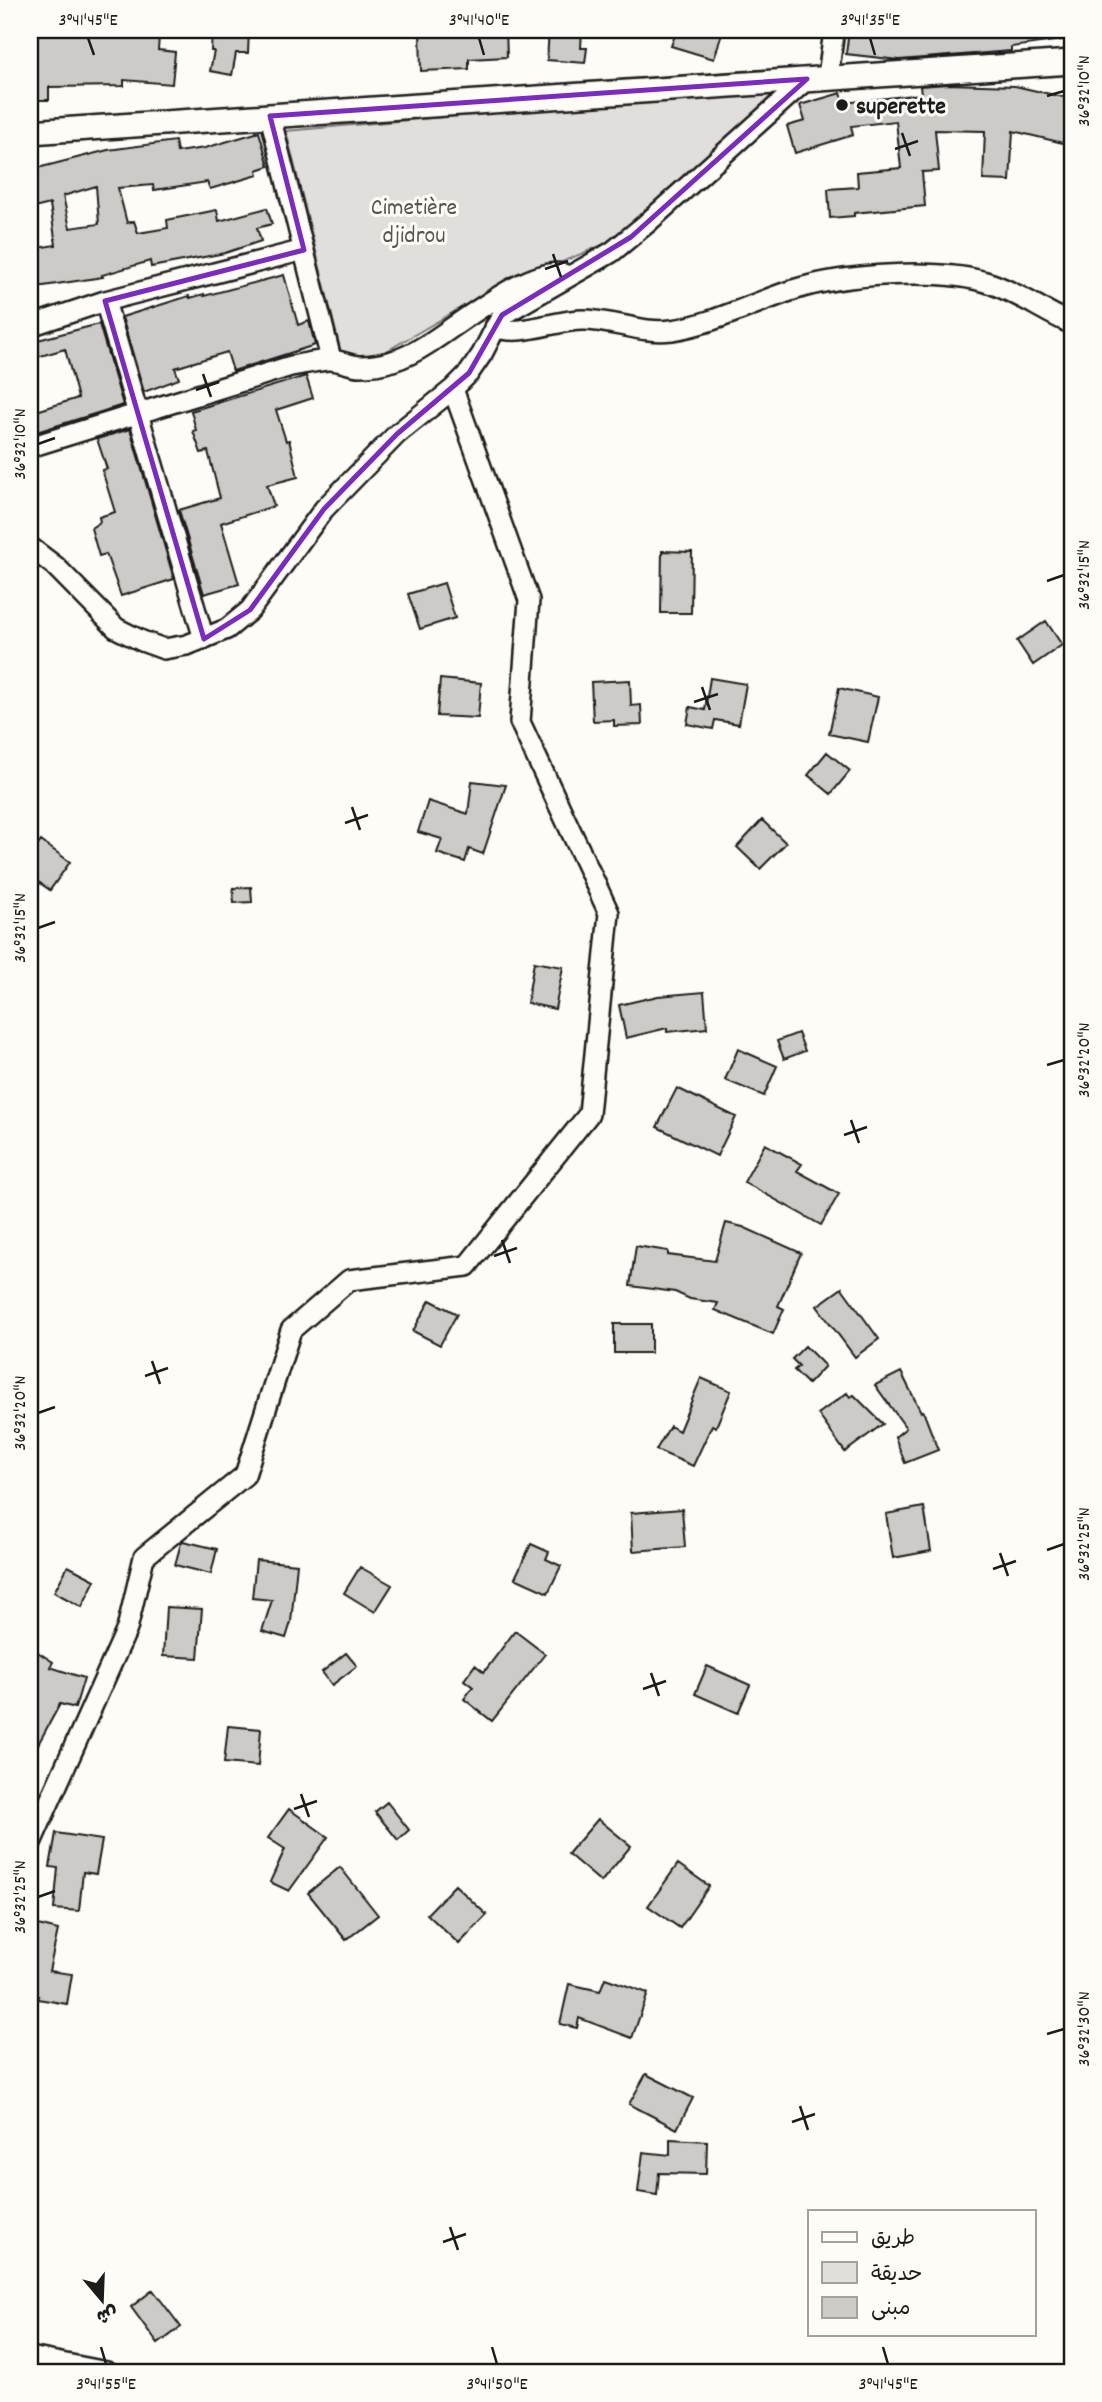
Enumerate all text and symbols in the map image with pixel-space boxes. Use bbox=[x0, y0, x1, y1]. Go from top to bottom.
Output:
text: 3°41'45"E bbox=[58, 9, 118, 34]
text: 3°41'40"E bbox=[449, 9, 509, 34]
text: 3°41'35"E bbox=[840, 9, 900, 34]
text: 36°32'10"N bbox=[1073, 55, 1098, 127]
place label: superette bbox=[856, 91, 946, 125]
marker: superette bbox=[834, 97, 850, 113]
park label: Cimetière djidrou bbox=[371, 192, 457, 254]
text: 36°32'10"N bbox=[9, 408, 34, 480]
text: 36°32'15"N bbox=[1073, 540, 1098, 610]
text: 36°32'15"N bbox=[9, 893, 34, 963]
text: 36°32'20"N bbox=[1073, 1023, 1098, 1097]
text: 36°32'20"N bbox=[9, 1376, 34, 1450]
text: 36°32'25"N bbox=[1073, 1507, 1098, 1581]
text: 36°32'25"N bbox=[9, 1860, 34, 1934]
text: 36°32'30"N bbox=[1073, 1991, 1098, 2067]
legend bbox=[808, 2210, 1036, 2336]
text: طريق bbox=[871, 2225, 915, 2255]
text: حديقة bbox=[871, 2261, 922, 2291]
north arrow bbox=[66, 2266, 136, 2336]
text: مبنى bbox=[871, 2295, 910, 2325]
text: ش bbox=[92, 2297, 121, 2329]
text: 3°41'55"E bbox=[76, 2373, 136, 2398]
text: 3°41'50"E bbox=[466, 2373, 528, 2398]
text: 3°41'45"E bbox=[858, 2373, 918, 2398]

